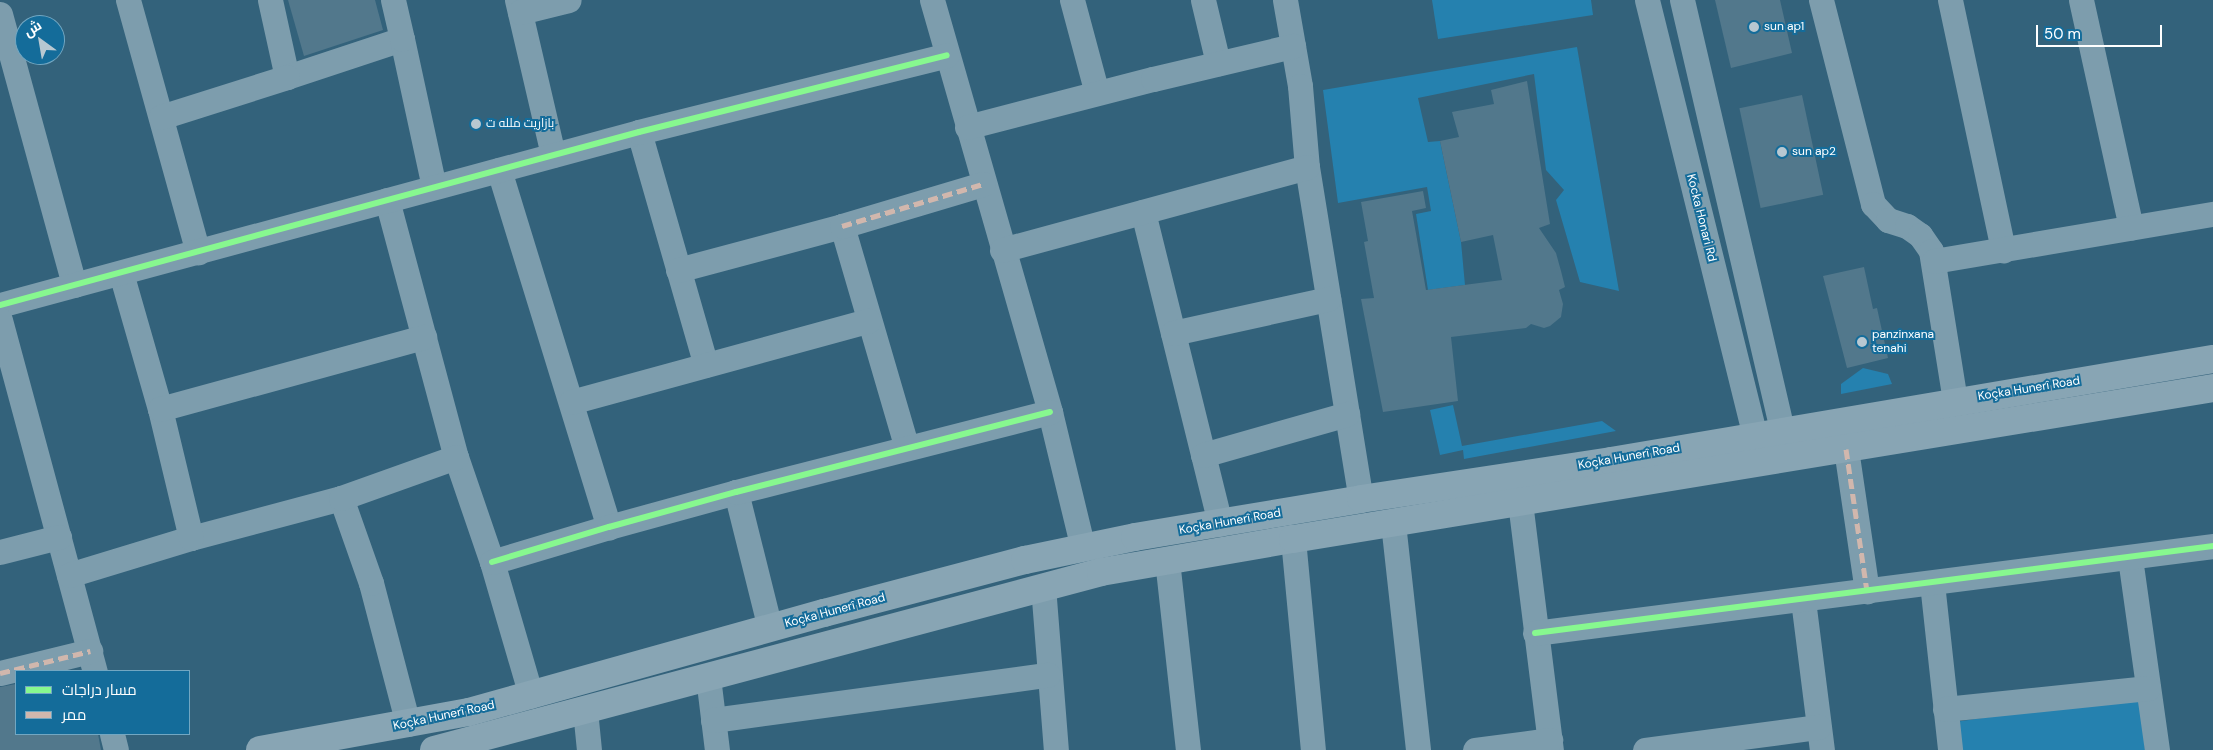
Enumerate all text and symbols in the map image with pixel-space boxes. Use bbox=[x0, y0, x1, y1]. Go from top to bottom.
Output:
north arrow bbox=[15, 15, 65, 65]
scale bar bbox=[2038, 15, 2164, 47]
text: ش bbox=[20, 16, 45, 41]
place label: sun ap1 bbox=[1764, 20, 1804, 34]
marker: sun ap1 bbox=[1748, 21, 1760, 33]
text: 50 m bbox=[2044, 24, 2081, 44]
place label: بازاريت ملله ت bbox=[486, 117, 554, 131]
marker: بازاريت ملله ت bbox=[470, 118, 482, 130]
place label: sun ap2 bbox=[1792, 145, 1836, 159]
marker: sun ap2 bbox=[1776, 146, 1788, 158]
street label: Kocka Honari Rd bbox=[1683, 173, 1719, 263]
place label: panzinxana tenahi bbox=[1872, 328, 1934, 356]
marker: panzinxana tenahi bbox=[1856, 336, 1868, 348]
street label: Koçka Hunerî Road bbox=[1977, 374, 2081, 404]
street label: Koçka Hunerî Road bbox=[1577, 441, 1681, 473]
street label: Koçka Hunerî Road bbox=[1178, 506, 1282, 538]
street label: Koçka Hunerî Road bbox=[783, 591, 887, 631]
legend bbox=[15, 670, 190, 735]
text: مسار دراجات bbox=[62, 680, 137, 700]
street label: Koçka Hunerî Road bbox=[392, 698, 496, 734]
text: ممر bbox=[62, 705, 86, 725]

